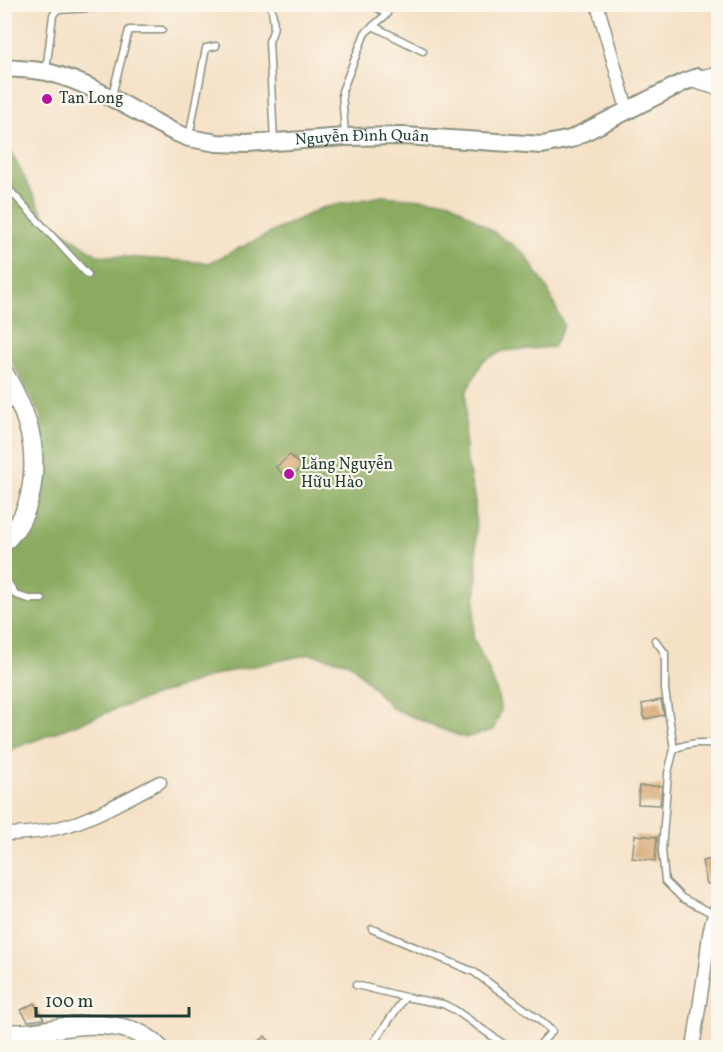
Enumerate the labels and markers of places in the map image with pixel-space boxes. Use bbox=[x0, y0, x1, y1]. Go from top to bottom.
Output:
place label: Tan Long bbox=[59, 88, 123, 110]
marker: Tan Long bbox=[40, 92, 54, 106]
place label: Lăng Nguyễn Hữu Hào bbox=[301, 454, 393, 494]
marker: Lăng Nguyễn Hữu Hào bbox=[282, 467, 296, 481]

